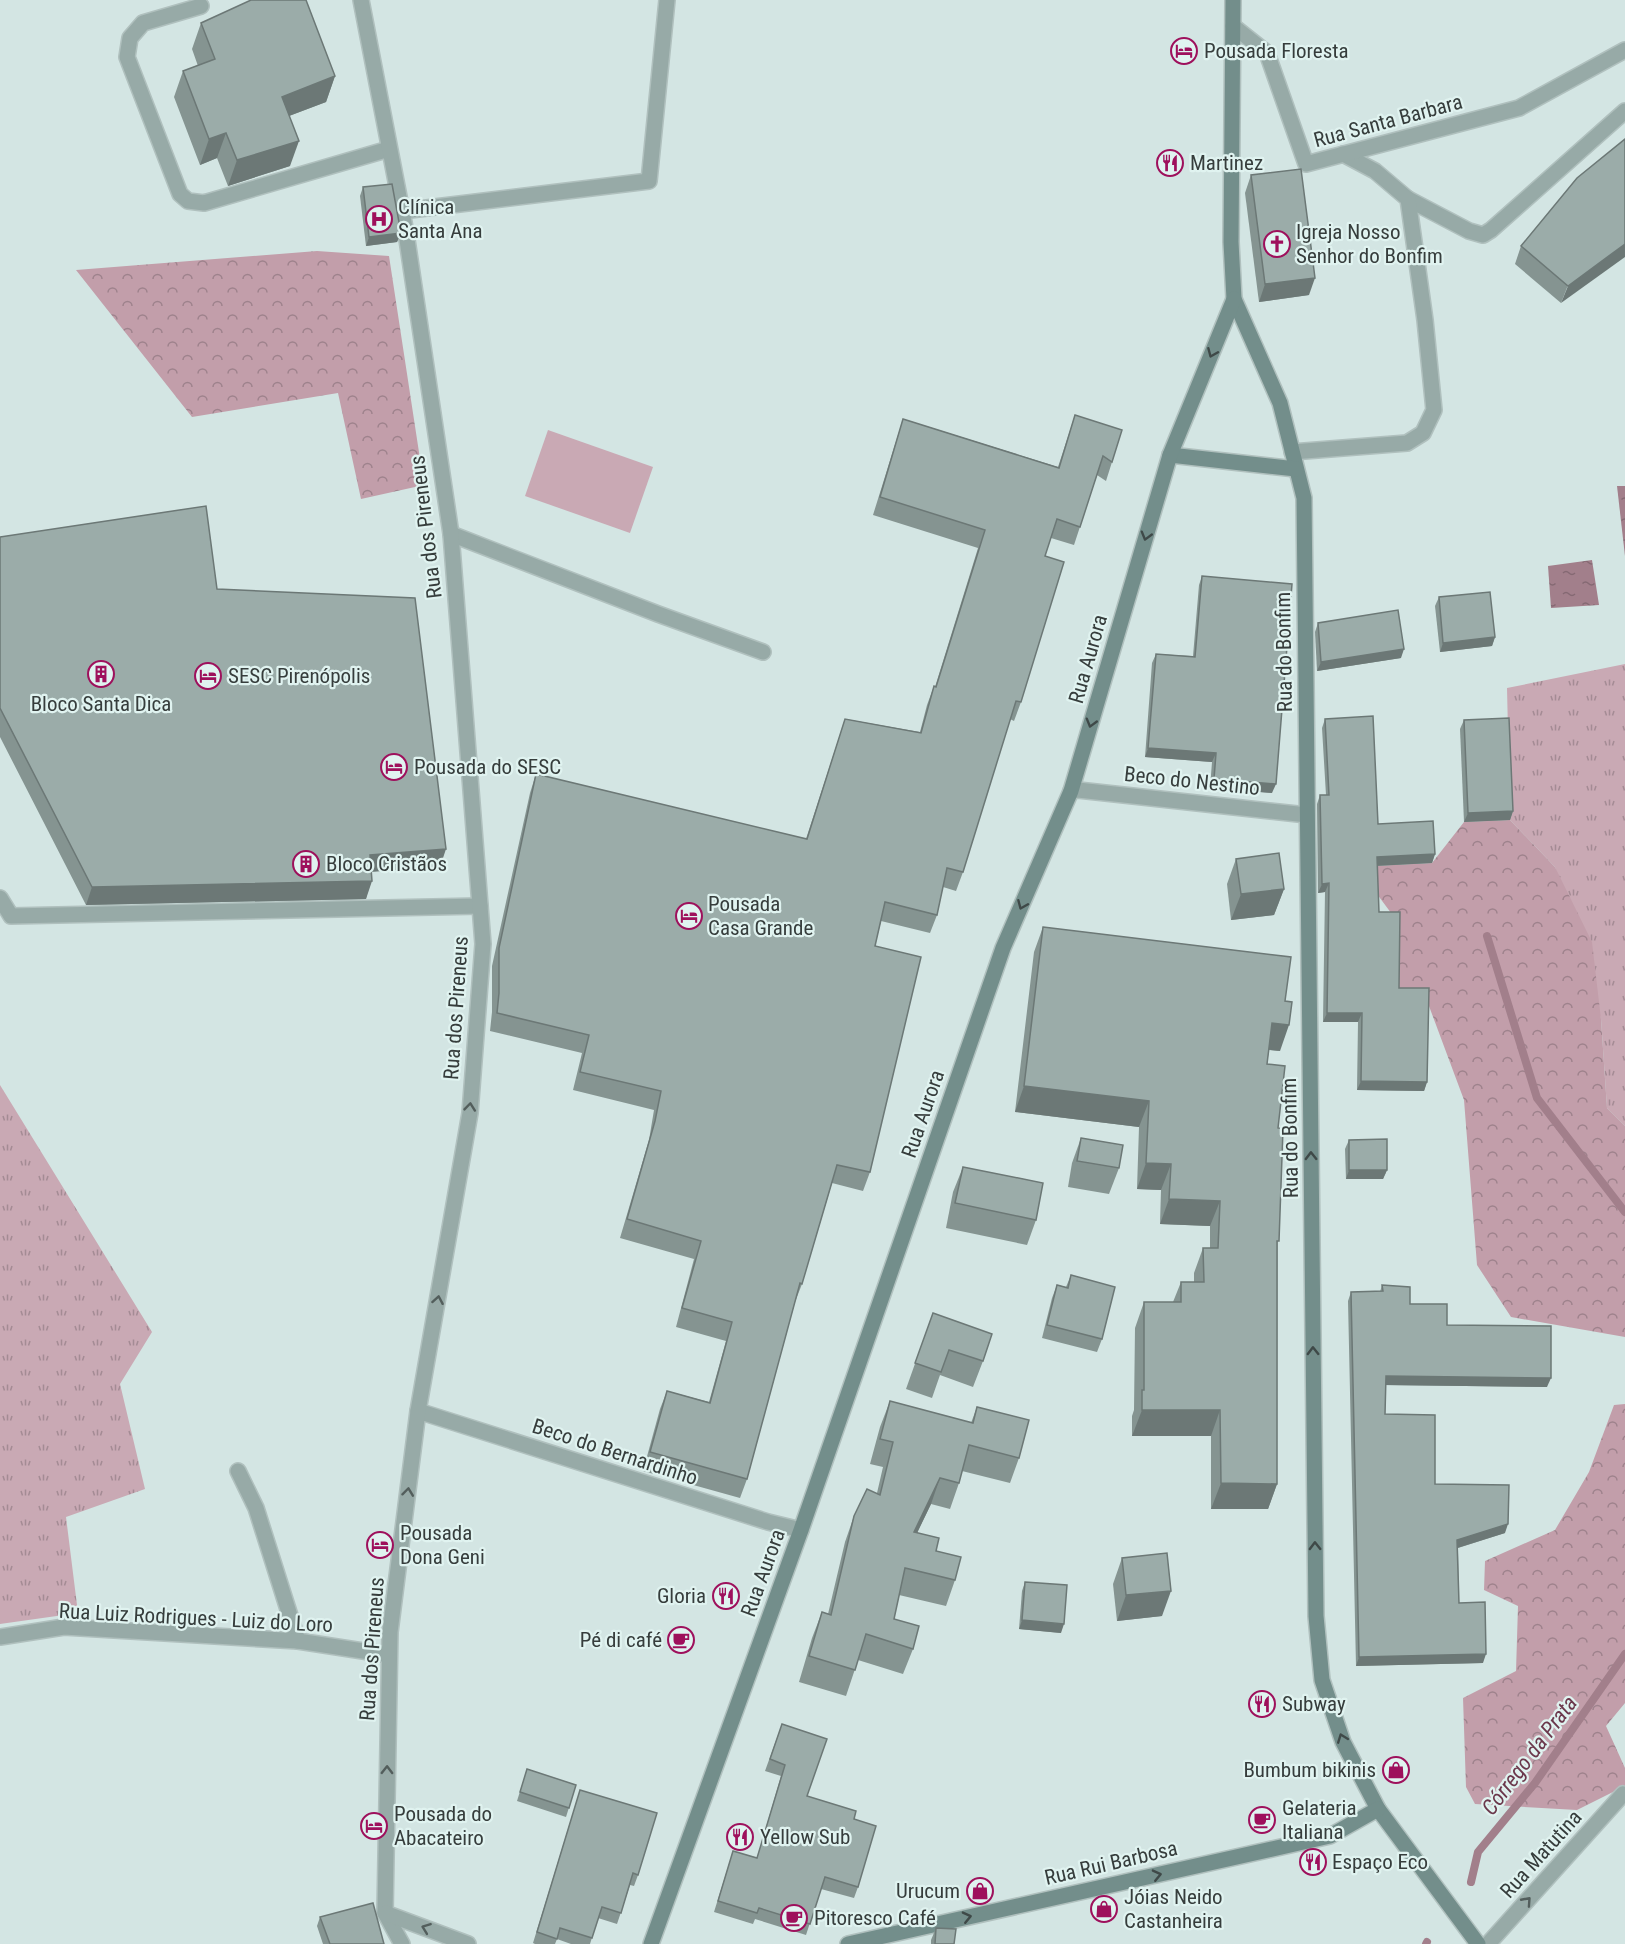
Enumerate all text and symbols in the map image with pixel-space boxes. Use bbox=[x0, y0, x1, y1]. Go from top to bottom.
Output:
hotel icon: Pousada Floresta bbox=[1169, 36, 1199, 66]
place label: Pousada Floresta bbox=[1204, 39, 1349, 63]
street label: Rua Santa Barbara bbox=[1311, 90, 1465, 152]
restaurant icon: Martinez bbox=[1155, 148, 1185, 178]
place label: Martinez bbox=[1190, 151, 1263, 175]
place label: Clínica Santa Ana bbox=[398, 195, 483, 243]
hospital icon: Clínica Santa Ana bbox=[364, 204, 394, 234]
place label: Igreja Nosso Senhor do Bonfim bbox=[1296, 220, 1443, 268]
church icon: Igreja Nosso Senhor do Bonfim bbox=[1262, 229, 1292, 259]
one-way arrow bbox=[1207, 347, 1219, 358]
street label: Rua dos Pireneus bbox=[405, 454, 447, 600]
one-way arrow bbox=[1141, 530, 1153, 541]
street label: Rua do Bonfim bbox=[1271, 592, 1297, 712]
street label: Rua Aurora bbox=[1064, 612, 1112, 706]
building icon: Bloco Santa Dica bbox=[86, 659, 116, 689]
hotel icon: SESC Pirenópolis bbox=[193, 661, 223, 691]
place label: SESC Pirenópolis bbox=[228, 664, 370, 688]
place label: Bloco Santa Dica bbox=[31, 692, 171, 716]
one-way arrow bbox=[1086, 717, 1098, 728]
hotel icon: Pousada do SESC bbox=[379, 752, 409, 782]
place label: Pousada do SESC bbox=[414, 755, 561, 779]
street label: Beco do Nestino bbox=[1123, 762, 1261, 800]
building icon: Bloco Cristãos bbox=[291, 849, 321, 879]
place label: Bloco Cristãos bbox=[326, 852, 447, 876]
place label: Pousada Casa Grande bbox=[708, 892, 813, 940]
one-way arrow bbox=[1017, 899, 1029, 910]
hotel icon: Pousada Casa Grande bbox=[674, 901, 704, 931]
street label: Rua dos Pireneus bbox=[439, 935, 473, 1081]
street label: Rua Aurora bbox=[897, 1067, 949, 1161]
street label: Rua do Bonfim bbox=[1277, 1078, 1303, 1198]
one-way arrow bbox=[463, 1103, 476, 1112]
one-way arrow bbox=[1305, 1152, 1317, 1161]
one-way arrow bbox=[431, 1295, 443, 1304]
one-way arrow bbox=[1307, 1347, 1319, 1356]
street label: Beco do Bernardinho bbox=[529, 1414, 701, 1490]
one-way arrow bbox=[401, 1488, 413, 1497]
place label: Pousada Dona Geni bbox=[400, 1521, 485, 1569]
street label: Rua Aurora bbox=[736, 1526, 790, 1620]
hotel icon: Pousada Dona Geni bbox=[365, 1530, 395, 1560]
one-way arrow bbox=[1309, 1542, 1322, 1551]
street label: Rua dos Pireneus bbox=[355, 1576, 389, 1722]
restaurant icon: Gloria bbox=[711, 1581, 741, 1611]
place label: Gloria bbox=[657, 1584, 706, 1608]
street label: Rua Luiz Rodrigues - Luiz do Loro bbox=[58, 1599, 334, 1637]
cafe icon: Pé di café bbox=[666, 1625, 696, 1655]
place label: Pé di café bbox=[580, 1628, 662, 1652]
restaurant icon: Subway bbox=[1247, 1689, 1277, 1719]
water label: Córrego da Prata bbox=[1477, 1691, 1582, 1820]
place label: Subway bbox=[1282, 1692, 1346, 1716]
one-way arrow bbox=[1337, 1733, 1349, 1744]
shop icon: Bumbum bikinis bbox=[1381, 1755, 1411, 1785]
place label: Bumbum bikinis bbox=[1243, 1758, 1376, 1782]
one-way arrow bbox=[381, 1766, 394, 1775]
place label: Gelateria Italiana bbox=[1282, 1796, 1356, 1844]
place label: Pousada do Abacateiro bbox=[394, 1802, 492, 1850]
cafe icon: Gelateria Italiana bbox=[1247, 1805, 1277, 1835]
street label: Rua Matutina bbox=[1495, 1805, 1587, 1903]
hotel icon: Pousada do Abacateiro bbox=[359, 1811, 389, 1841]
restaurant icon: Yellow Sub bbox=[725, 1822, 755, 1852]
place label: Yellow Sub bbox=[760, 1825, 850, 1849]
street label: Rua Rui Barbosa bbox=[1042, 1836, 1180, 1890]
restaurant icon: Espaço Eco bbox=[1298, 1847, 1328, 1877]
place label: Espaço Eco bbox=[1332, 1850, 1428, 1874]
one-way arrow bbox=[1152, 1869, 1162, 1882]
shop icon: Urucum bbox=[965, 1876, 995, 1906]
place label: Urucum bbox=[896, 1879, 960, 1903]
place label: Jóias Neido Castanheira bbox=[1124, 1885, 1223, 1933]
shop icon: Jóias Neido Castanheira bbox=[1089, 1894, 1119, 1924]
one-way arrow bbox=[1520, 1897, 1531, 1907]
cafe icon: Pitoresco Café bbox=[779, 1903, 809, 1933]
place label: Pitoresco Café bbox=[814, 1906, 936, 1930]
one-way arrow bbox=[961, 1912, 971, 1925]
one-way arrow bbox=[421, 1923, 432, 1936]

